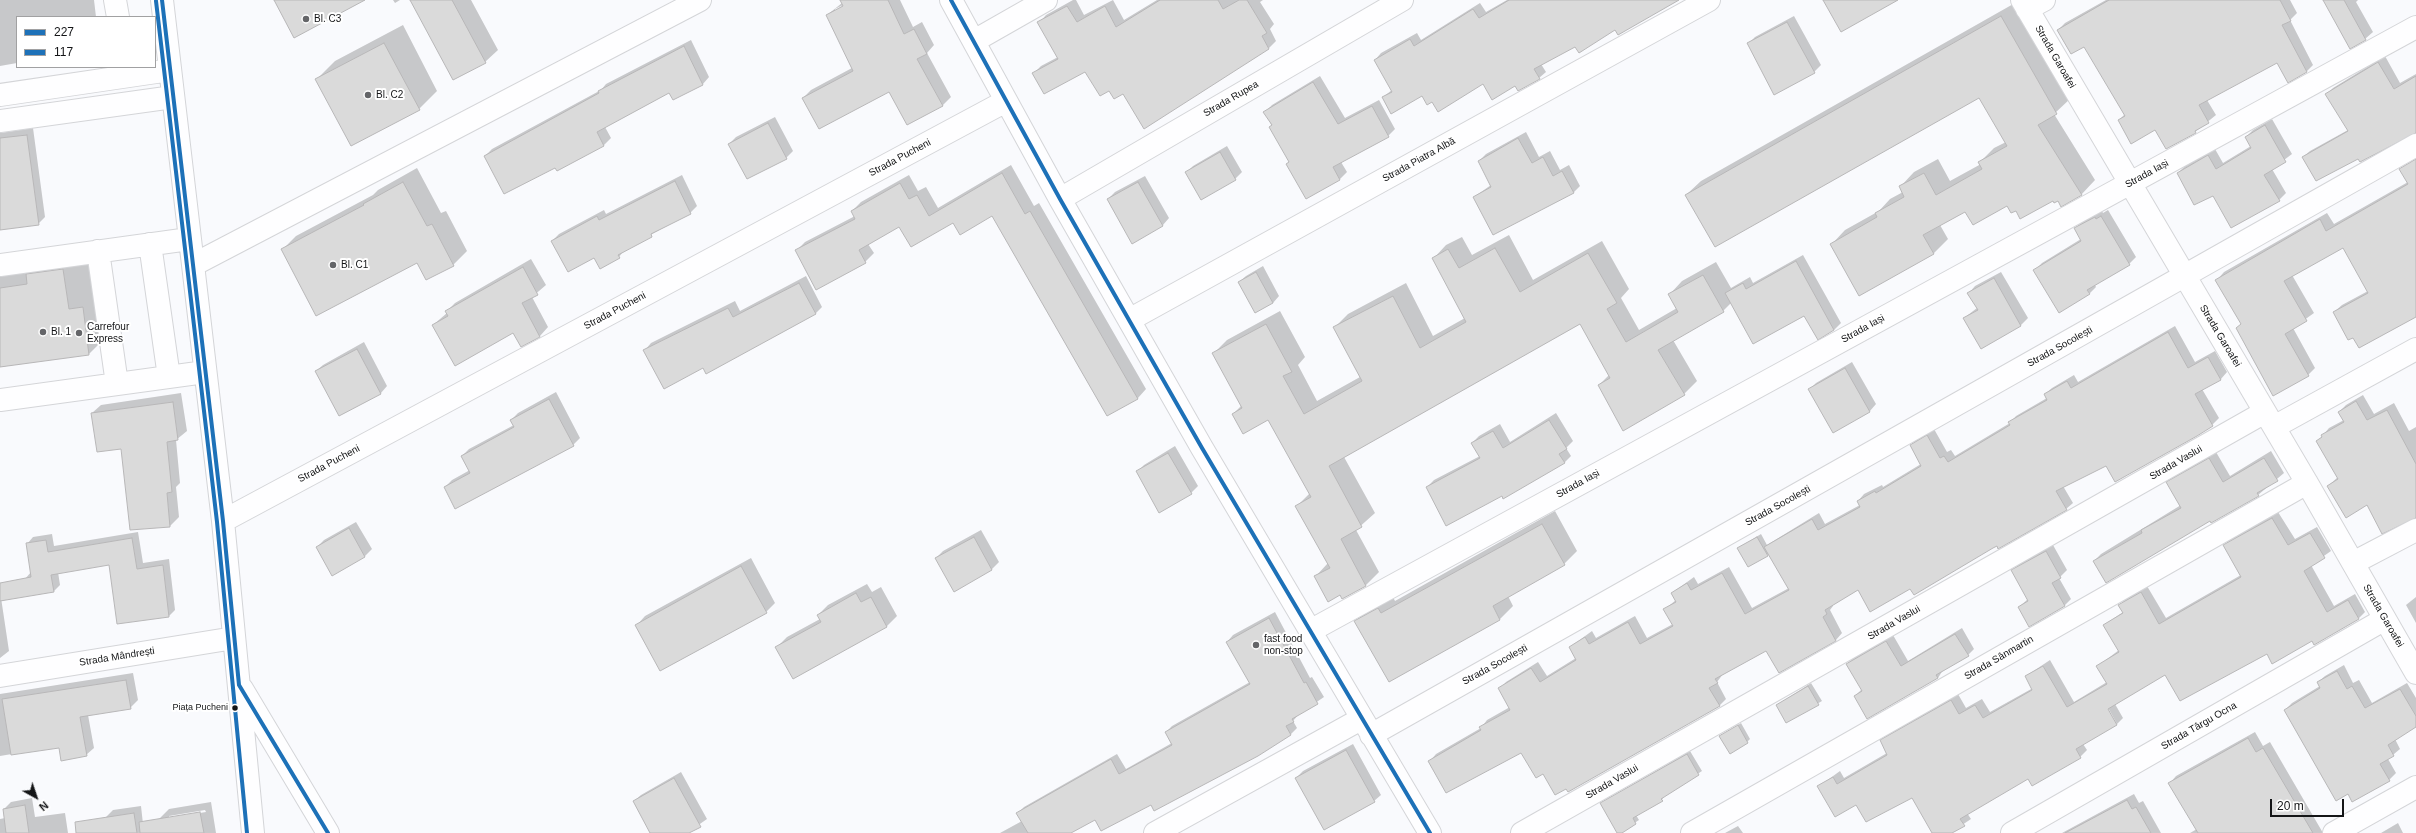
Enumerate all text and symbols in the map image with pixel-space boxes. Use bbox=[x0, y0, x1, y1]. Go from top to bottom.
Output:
place label: Bl. C3 bbox=[314, 13, 341, 25]
marker: Bl. C3 bbox=[301, 14, 311, 24]
legend bbox=[16, 16, 156, 68]
street label: Strada Garoafei bbox=[2032, 23, 2078, 91]
text: 227 bbox=[54, 25, 74, 39]
text: 117 bbox=[54, 45, 73, 59]
street label: Strada Rupea bbox=[1201, 78, 1261, 120]
place label: Bl. C2 bbox=[376, 89, 403, 101]
marker: Bl. C2 bbox=[363, 90, 373, 100]
street label: Strada Piatra Albă bbox=[1381, 135, 1457, 185]
street label: Strada Pucheni bbox=[867, 137, 933, 179]
street label: Strada Iași bbox=[2123, 157, 2171, 191]
place label: Bl. C1 bbox=[341, 259, 368, 271]
marker: Bl. C1 bbox=[328, 260, 338, 270]
street label: Strada Pucheni bbox=[582, 290, 648, 332]
street label: Strada Garoafei bbox=[2197, 303, 2243, 369]
street label: Strada Iași bbox=[1839, 312, 1887, 346]
place label: Carrefour Express bbox=[87, 321, 129, 344]
street label: Strada Socolești bbox=[2025, 324, 2095, 370]
place label: Bl. 1 bbox=[51, 326, 71, 338]
marker: Bl. 1 bbox=[38, 327, 48, 337]
marker: Carrefour Express bbox=[74, 328, 84, 338]
street label: Strada Pucheni bbox=[296, 443, 362, 485]
street label: Strada Vaslui bbox=[2148, 443, 2204, 483]
street label: Strada Iași bbox=[1554, 467, 1602, 501]
street label: Strada Socolești bbox=[1743, 483, 1813, 529]
street label: Strada Garoafei bbox=[2360, 582, 2406, 650]
street label: Strada Vaslui bbox=[1866, 603, 1922, 643]
place label: fast food non-stop bbox=[1264, 633, 1303, 656]
street label: Strada Sânmartin bbox=[1962, 633, 2036, 683]
marker: fast food non-stop bbox=[1251, 640, 1261, 650]
street label: Strada Socolești bbox=[1460, 642, 1530, 688]
street label: Strada Mândrești bbox=[78, 645, 156, 669]
street label: Strada Târgu Ocna bbox=[2159, 700, 2239, 752]
place label: Piața Pucheni bbox=[172, 703, 228, 713]
marker: Piața Pucheni bbox=[230, 703, 240, 713]
street label: Strada Vaslui bbox=[1584, 762, 1640, 802]
north arrow bbox=[16, 777, 56, 817]
scale bar bbox=[2272, 791, 2346, 817]
text: N bbox=[37, 799, 51, 813]
text: 20 m bbox=[2277, 799, 2304, 813]

